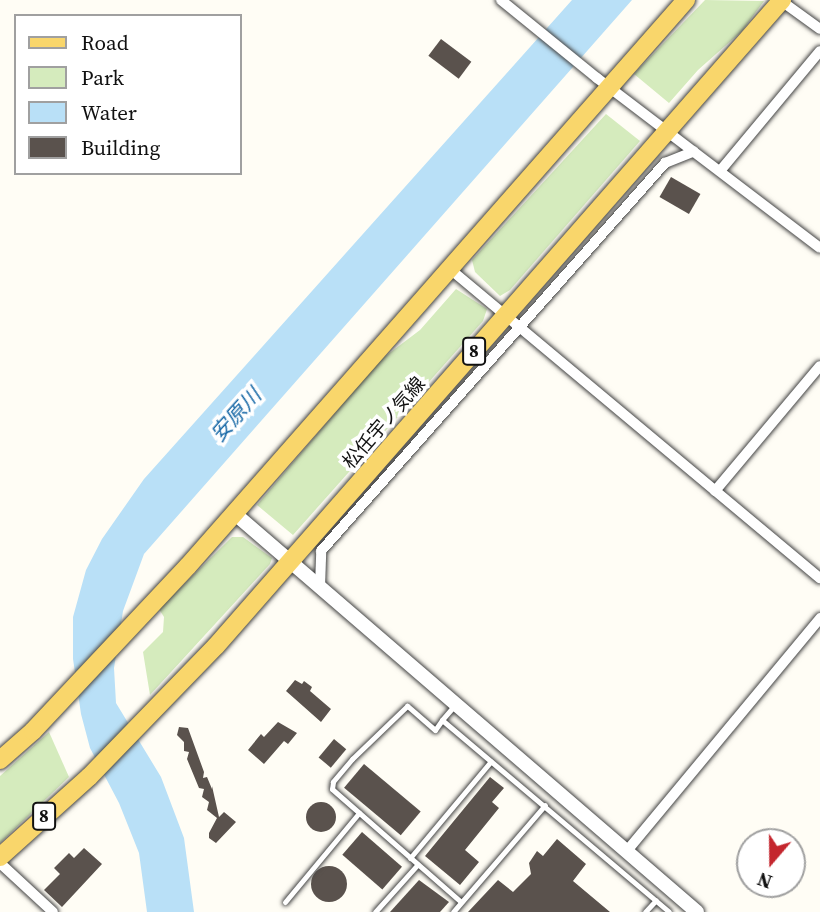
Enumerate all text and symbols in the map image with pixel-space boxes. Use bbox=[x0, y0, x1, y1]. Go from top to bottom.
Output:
legend bbox=[14, 14, 242, 175]
text: Road bbox=[81, 28, 129, 57]
text: Park bbox=[81, 63, 124, 92]
text: Water bbox=[81, 98, 137, 127]
text: Building bbox=[81, 133, 160, 162]
road number: 8 bbox=[462, 337, 486, 366]
street label: 松任宇ノ気線 bbox=[338, 373, 430, 473]
water label: 安原川 bbox=[206, 383, 266, 447]
road number: 8 bbox=[32, 802, 56, 830]
north arrow bbox=[736, 828, 806, 898]
text: N bbox=[754, 866, 775, 895]

